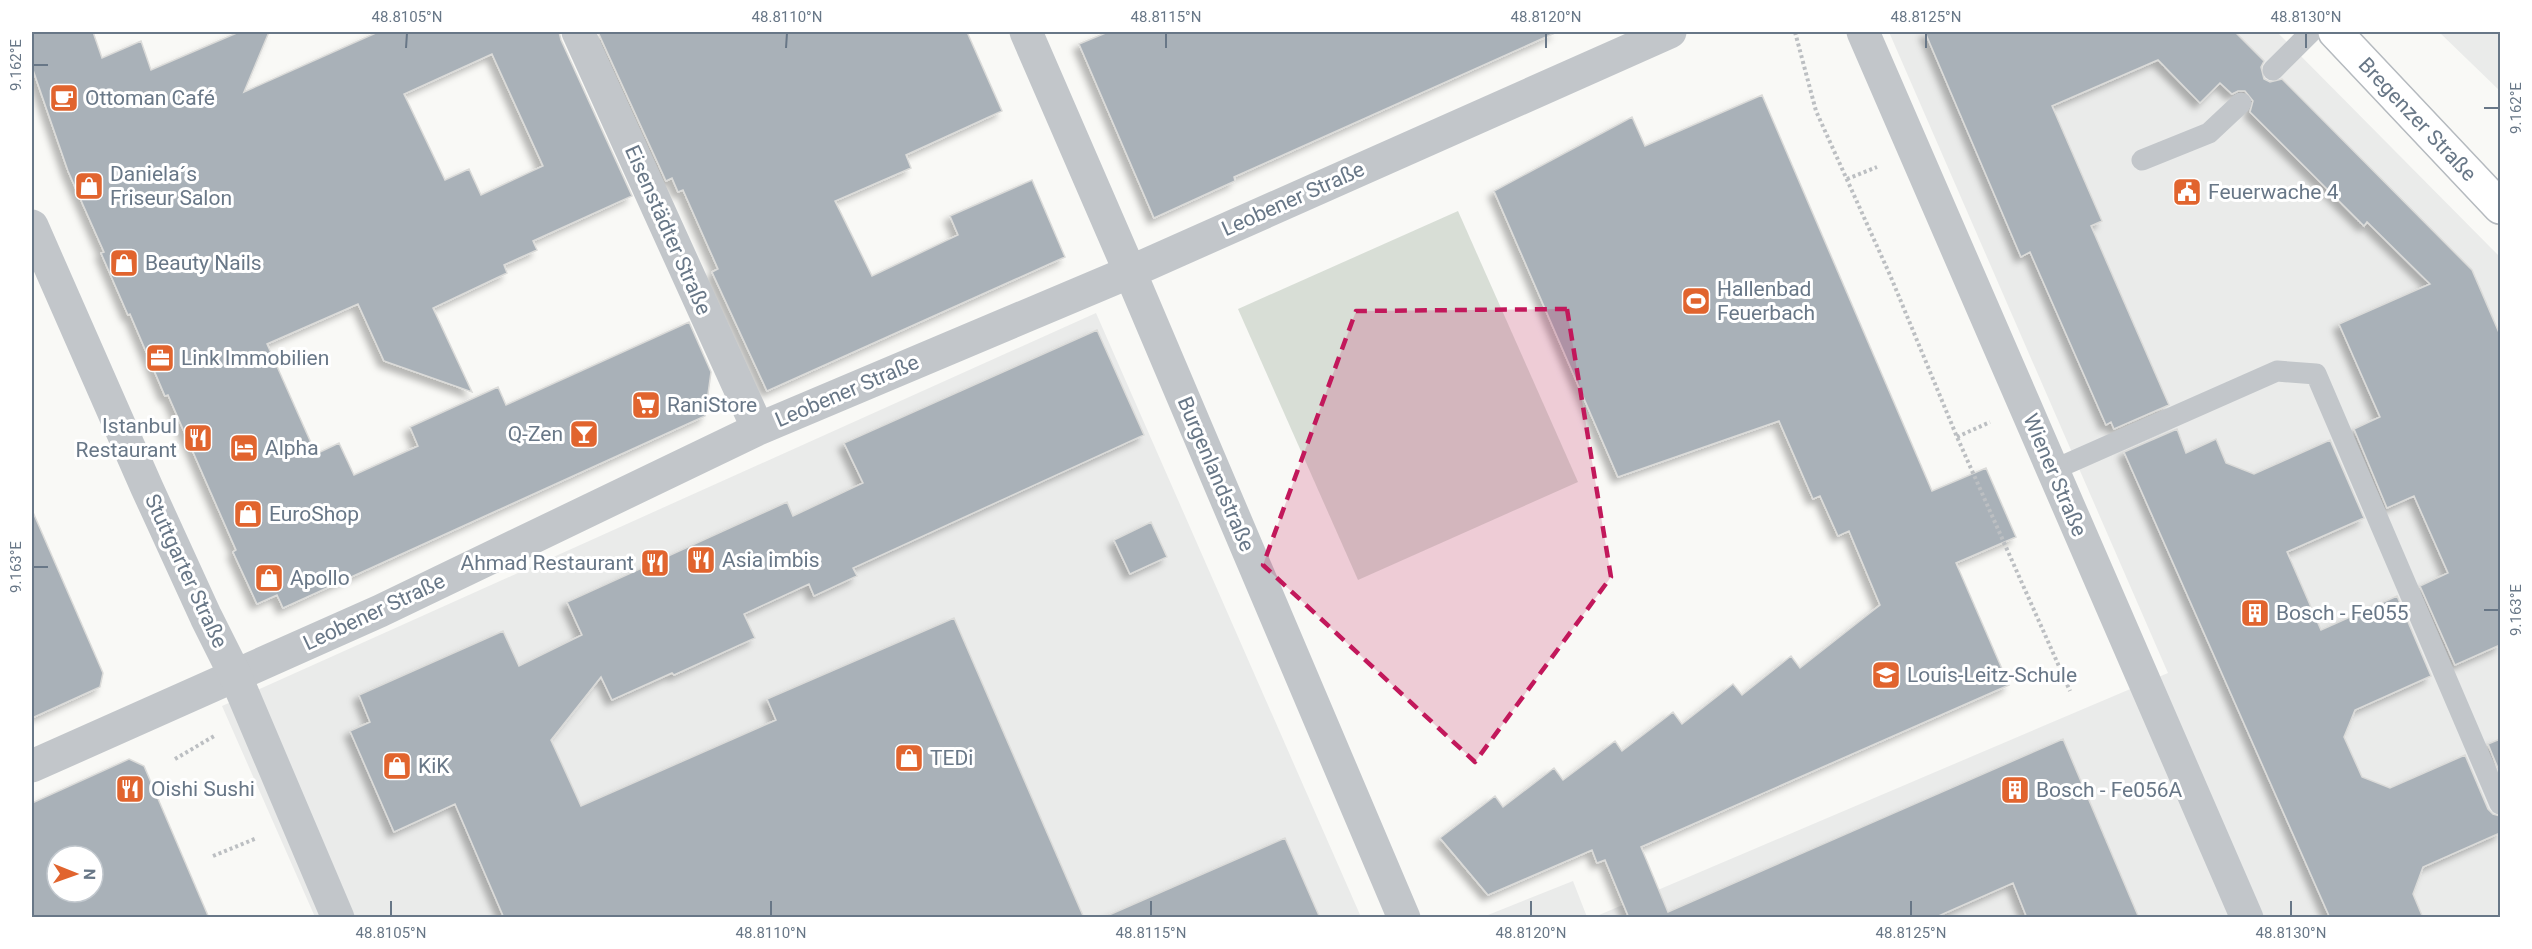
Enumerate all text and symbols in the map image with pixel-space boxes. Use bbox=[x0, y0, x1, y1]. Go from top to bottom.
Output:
text: 48.8105°N bbox=[372, 8, 442, 26]
text: 48.8110°N bbox=[752, 8, 822, 26]
text: 48.8115°N bbox=[1131, 8, 1201, 26]
text: 48.8120°N bbox=[1511, 8, 1581, 26]
text: 48.8125°N bbox=[1891, 8, 1961, 26]
text: 48.8130°N bbox=[2271, 8, 2341, 26]
text: 9.162°E bbox=[7, 39, 25, 91]
street label: Bregenzer Straße bbox=[2354, 53, 2481, 186]
cafe icon: Ottoman Café bbox=[48, 82, 80, 114]
text: 9.162°E bbox=[2507, 82, 2525, 134]
place label: Ottoman Café bbox=[85, 86, 215, 110]
street label: Eisenstädter Straße bbox=[620, 142, 716, 318]
street label: Leobener Straße bbox=[1218, 157, 1368, 241]
place label: Daniela´s Friseur Salon bbox=[110, 162, 232, 210]
shop icon: Daniela´s Friseur Salon bbox=[73, 170, 105, 202]
public building icon: Feuerwache 4 bbox=[2171, 176, 2203, 208]
place label: Feuerwache 4 bbox=[2208, 180, 2339, 204]
shop icon: Beauty Nails bbox=[108, 247, 140, 279]
place label: Beauty Nails bbox=[145, 251, 262, 275]
place label: Hallenbad Feuerbach bbox=[1717, 277, 1815, 325]
sports icon: Hallenbad Feuerbach bbox=[1680, 285, 1712, 317]
office icon: Link Immobilien bbox=[144, 342, 176, 374]
place label: Link Immobilien bbox=[181, 346, 329, 370]
street label: Leobener Straße bbox=[772, 350, 922, 432]
supermarket icon: RaniStore bbox=[630, 389, 662, 421]
place label: RaniStore bbox=[667, 393, 757, 417]
street label: Burgenlandstraße bbox=[1173, 393, 1259, 555]
street label: Wiener Straße bbox=[2018, 410, 2092, 540]
place label: Istanbul Restaurant bbox=[76, 414, 177, 462]
bar icon: Q-Zen bbox=[568, 418, 600, 450]
restaurant icon: Istanbul Restaurant bbox=[182, 422, 214, 454]
place label: Q-Zen bbox=[508, 422, 563, 446]
hotel icon: Alpha bbox=[228, 432, 260, 464]
place label: Alpha bbox=[265, 436, 319, 460]
street label: Stuttgarter Straße bbox=[140, 490, 232, 652]
shop icon: EuroShop bbox=[232, 498, 264, 530]
place label: EuroShop bbox=[269, 502, 359, 526]
text: 9.163°E bbox=[7, 541, 25, 593]
restaurant icon: Asia imbis bbox=[685, 544, 717, 576]
restaurant icon: Ahmad Restaurant bbox=[639, 547, 671, 579]
place label: Asia imbis bbox=[722, 548, 820, 572]
place label: Ahmad Restaurant bbox=[460, 551, 634, 575]
shop icon: Apollo bbox=[253, 562, 285, 594]
place label: Apollo bbox=[290, 566, 350, 590]
street label: Leobener Straße bbox=[299, 569, 449, 655]
text: 9.163°E bbox=[2507, 584, 2525, 636]
building icon: Bosch - Fe055 bbox=[2239, 597, 2271, 629]
place label: Bosch - Fe055 bbox=[2276, 601, 2409, 625]
school or university icon: Louis-Leitz-Schule bbox=[1870, 659, 1902, 691]
place label: Louis-Leitz-Schule bbox=[1907, 663, 2077, 687]
shop icon: TEDi bbox=[893, 742, 925, 774]
place label: TEDi bbox=[930, 746, 973, 770]
shop icon: KiK bbox=[381, 750, 413, 782]
place label: KiK bbox=[418, 754, 450, 778]
restaurant icon: Oishi Sushi bbox=[114, 773, 146, 805]
building icon: Bosch - Fe056A bbox=[1999, 774, 2031, 806]
place label: Oishi Sushi bbox=[151, 777, 255, 801]
place label: Bosch - Fe056A bbox=[2036, 778, 2183, 802]
north arrow bbox=[45, 844, 105, 904]
text: N bbox=[80, 868, 99, 880]
text: 48.8105°N bbox=[356, 924, 426, 942]
text: 48.8110°N bbox=[736, 924, 806, 942]
text: 48.8115°N bbox=[1116, 924, 1186, 942]
text: 48.8120°N bbox=[1496, 924, 1566, 942]
text: 48.8125°N bbox=[1876, 924, 1946, 942]
text: 48.8130°N bbox=[2256, 924, 2326, 942]

